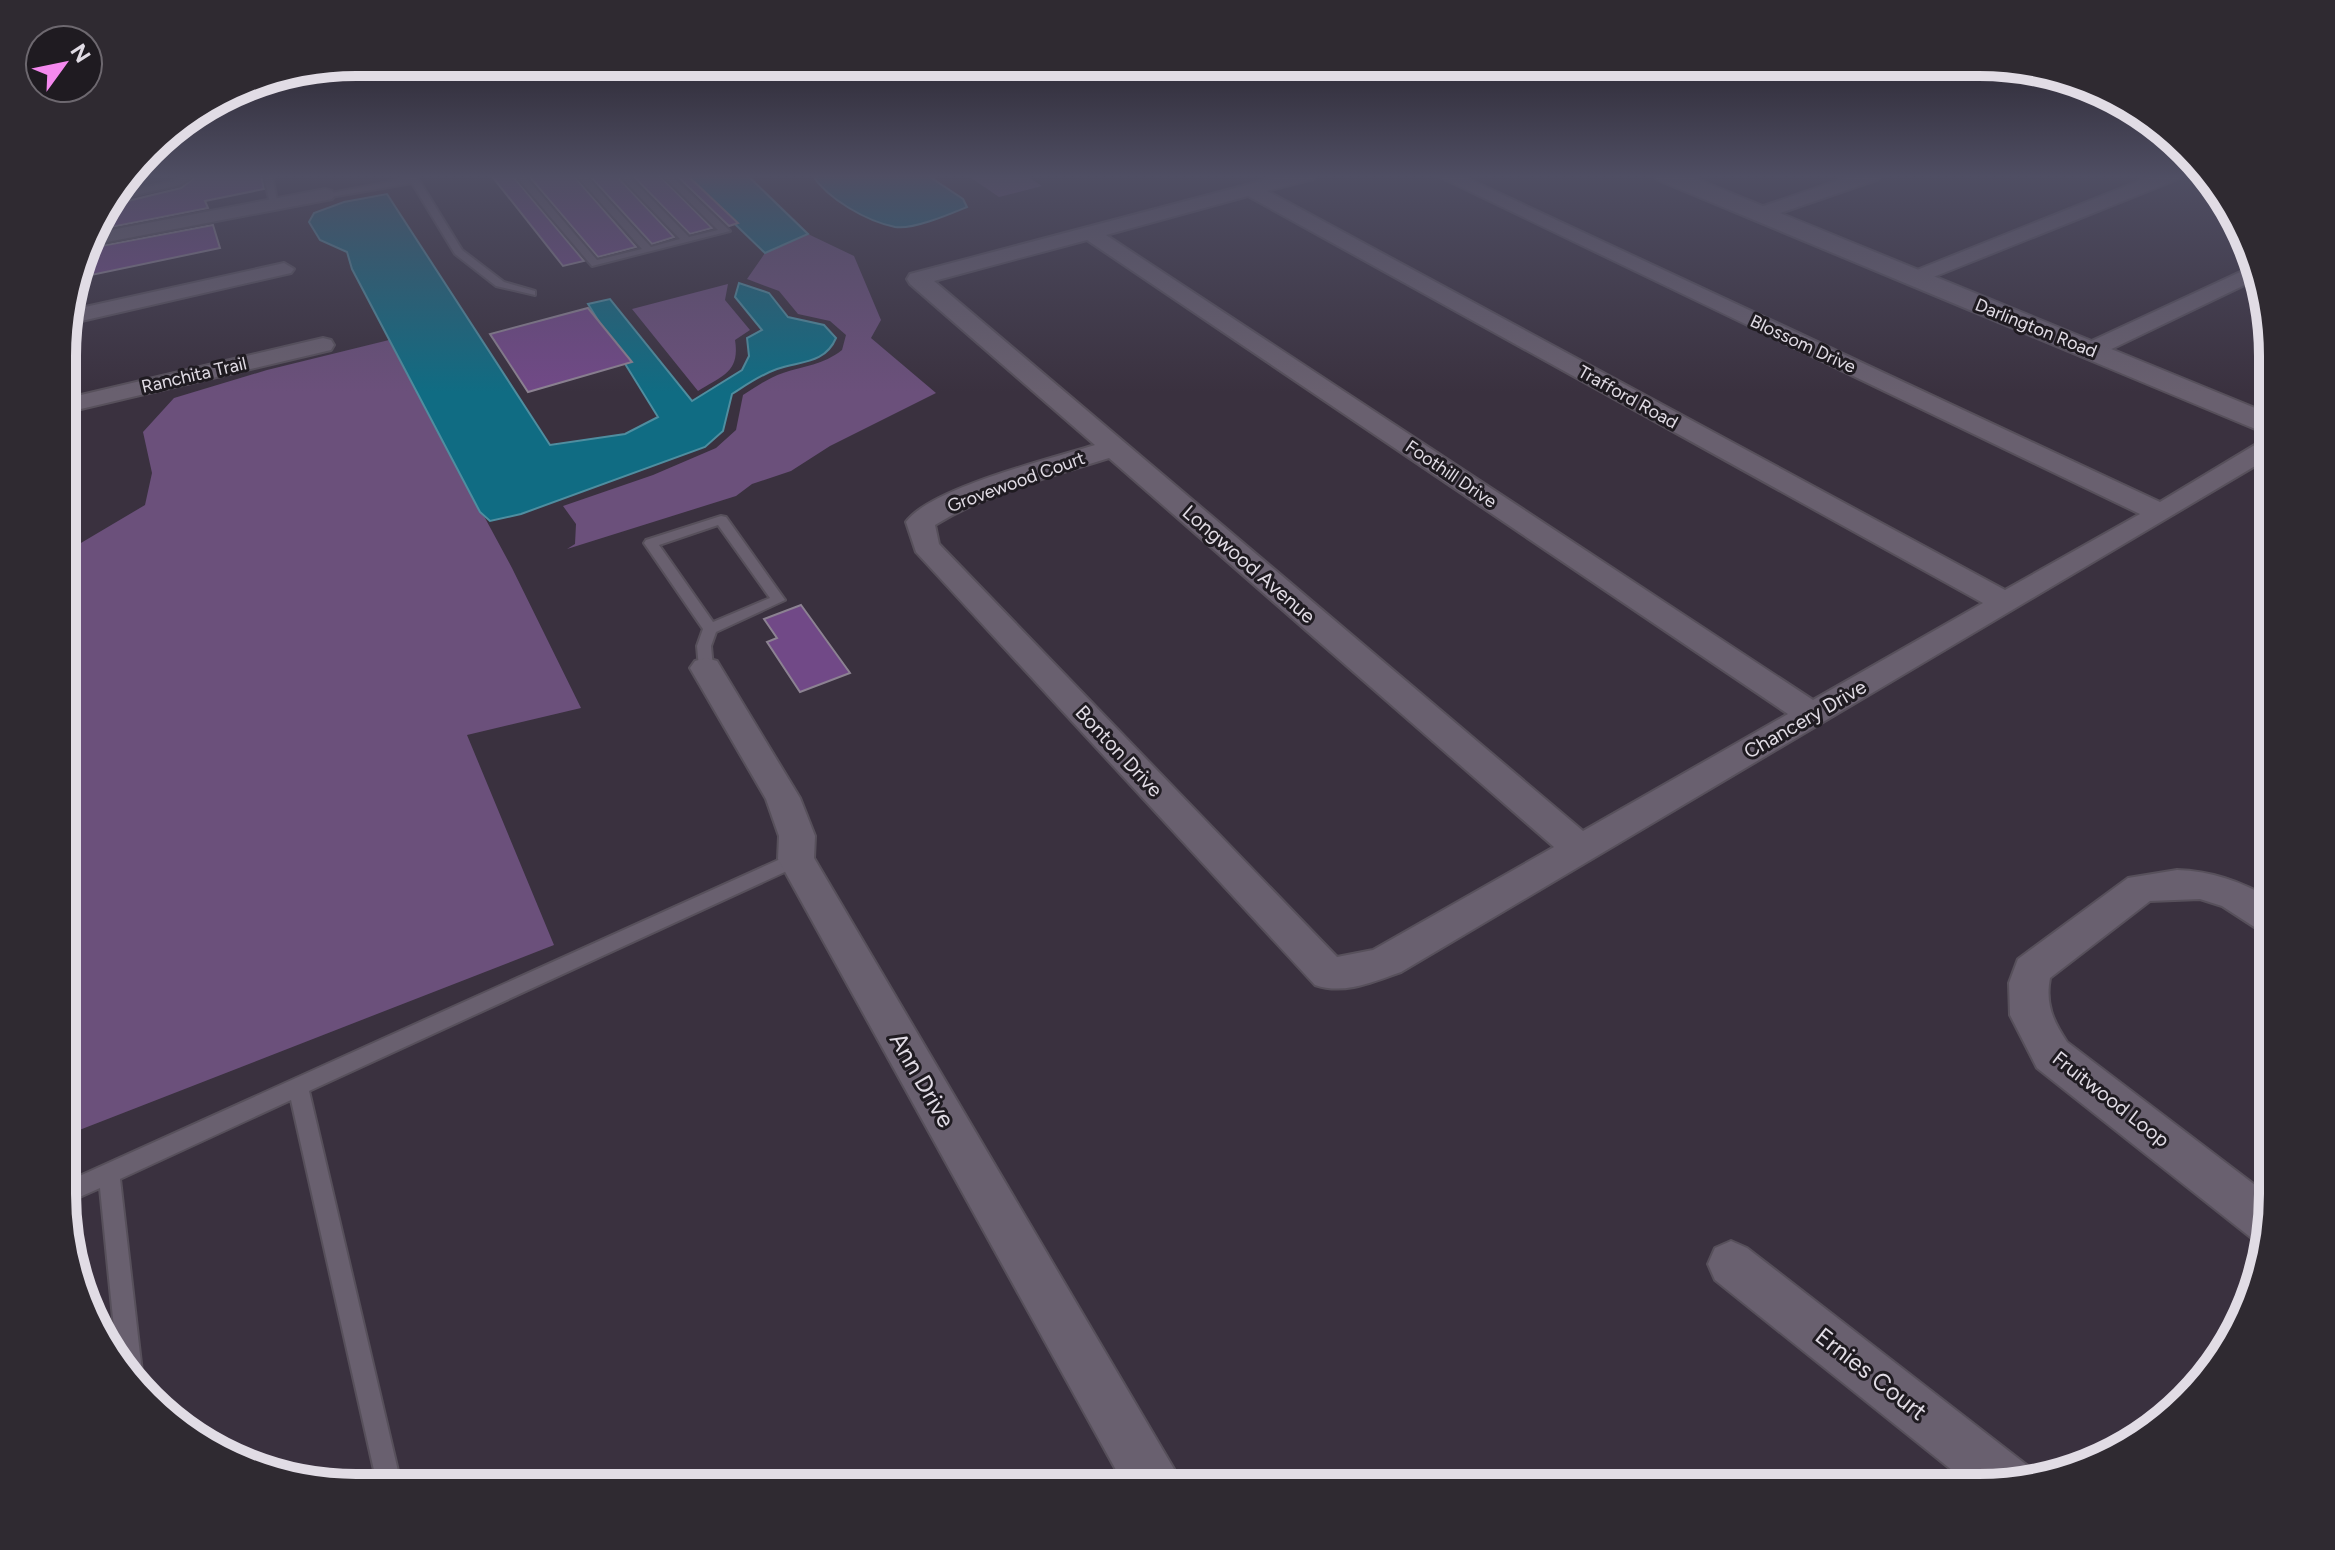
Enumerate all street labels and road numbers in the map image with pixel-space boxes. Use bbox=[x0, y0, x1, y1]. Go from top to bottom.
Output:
street label: Darlington Road bbox=[1972, 294, 2100, 362]
street label: Blossom Drive bbox=[1747, 310, 1859, 378]
street label: Ranchita Trail bbox=[139, 352, 249, 398]
street label: Trafford Road bbox=[1574, 361, 1682, 433]
street label: Foothill Drive bbox=[1401, 435, 1501, 513]
street label: Grovewood Court bbox=[944, 447, 1088, 517]
street label: Longwood Avenue bbox=[1178, 500, 1320, 628]
street label: Chancery Drive bbox=[1740, 674, 1870, 764]
street label: Bonton Drive bbox=[1071, 700, 1168, 802]
street label: Ann Drive bbox=[884, 1027, 961, 1132]
street label: Fruitwood Loop bbox=[2048, 1046, 2174, 1152]
street label: Ernies Court bbox=[1810, 1321, 1933, 1426]

